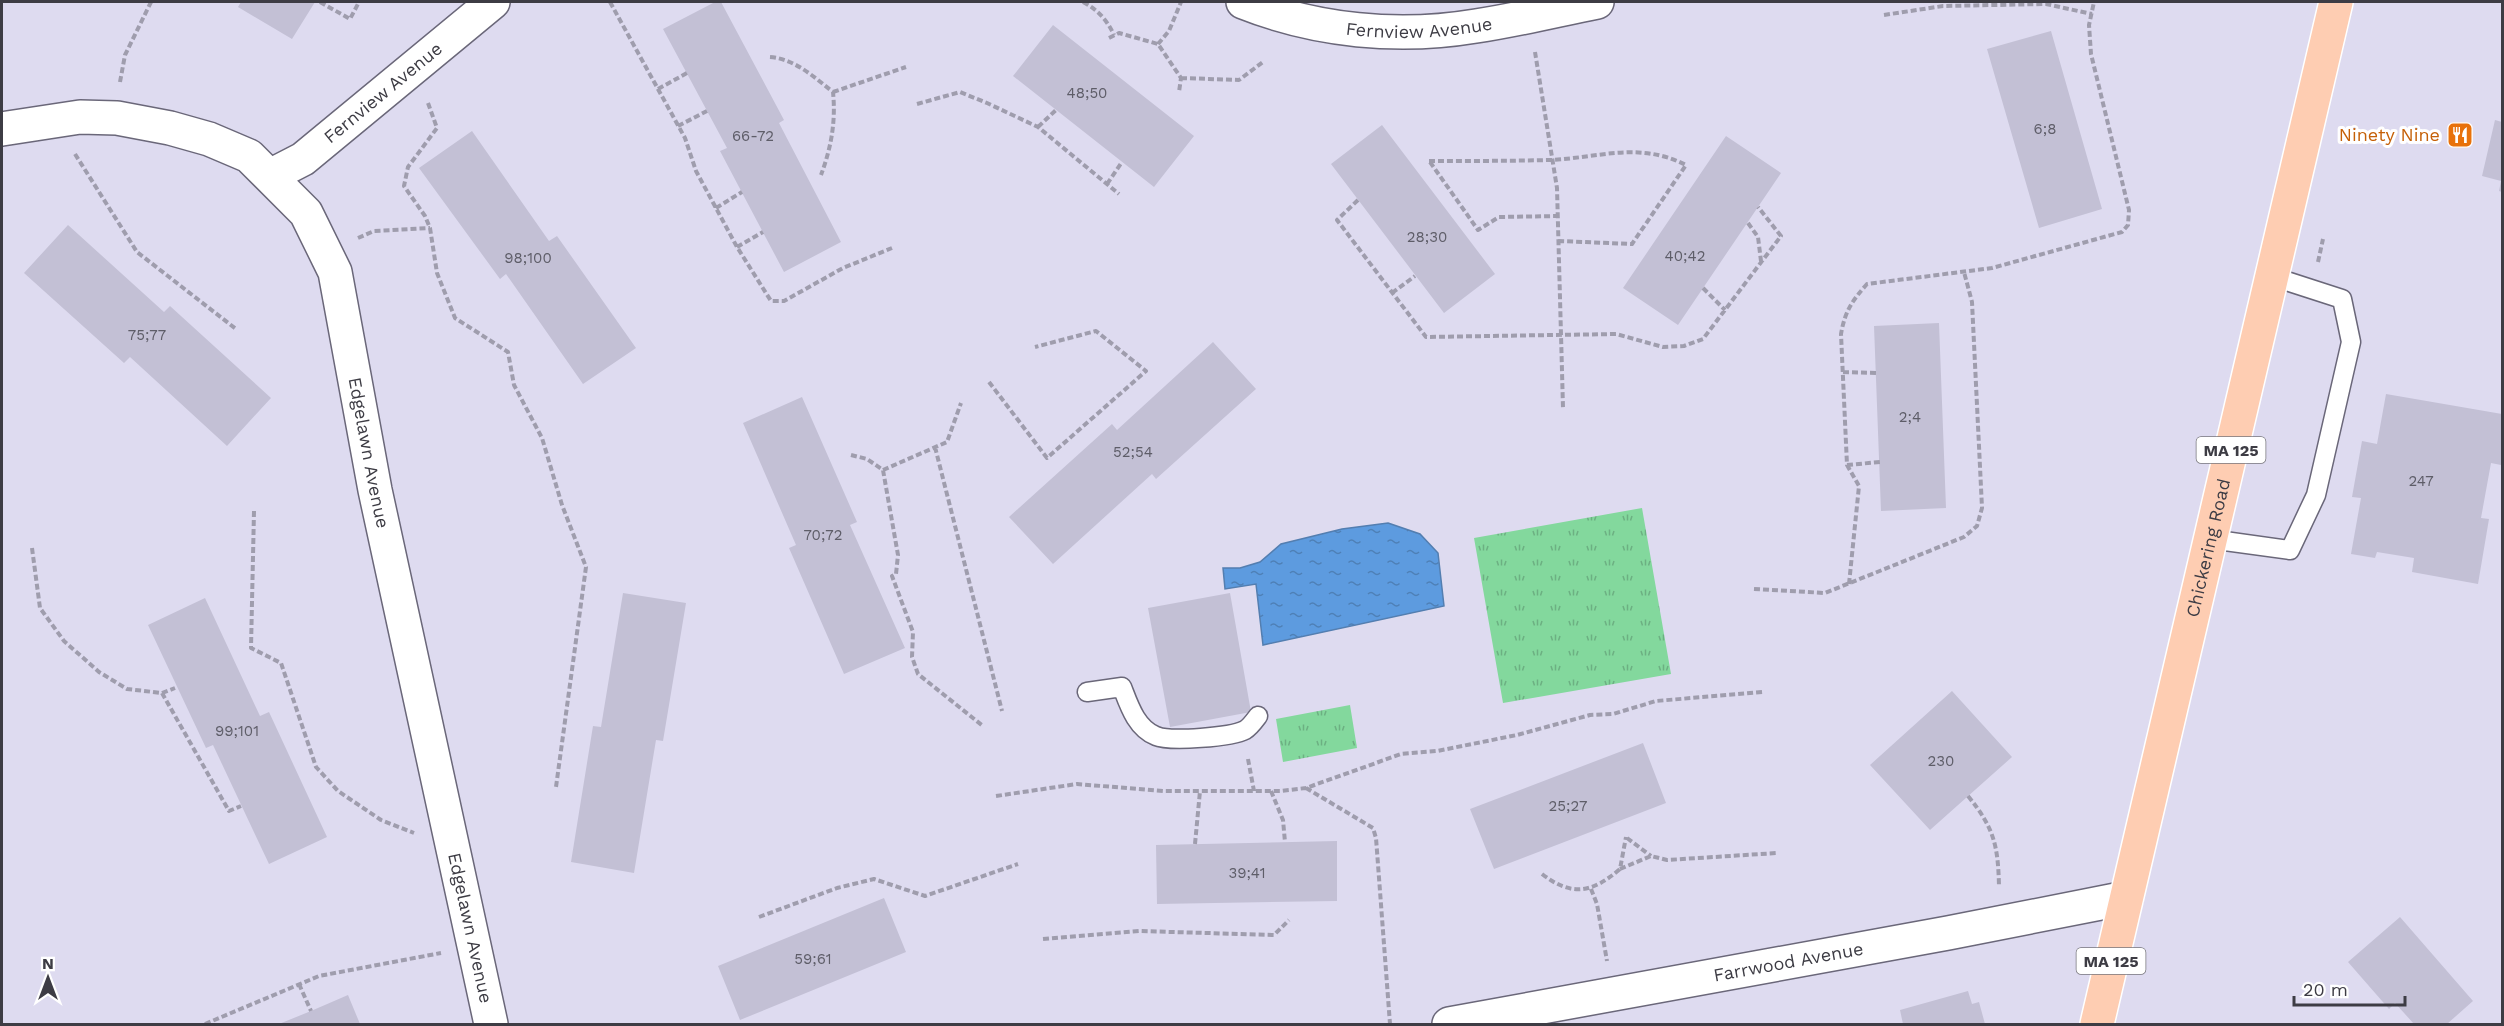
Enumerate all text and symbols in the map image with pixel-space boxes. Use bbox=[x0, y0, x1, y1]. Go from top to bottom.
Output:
street label: Fernview Avenue bbox=[1345, 13, 1494, 42]
street label: Fernview Avenue bbox=[319, 38, 446, 147]
house number: 48;50 bbox=[1067, 84, 1107, 102]
house number: 6;8 bbox=[2034, 120, 2056, 138]
restaurant icon: Ninety Nine bbox=[2445, 120, 2475, 150]
place label: Ninety Nine bbox=[2339, 124, 2440, 145]
house number: 66-72 bbox=[732, 127, 774, 145]
house number: 28;30 bbox=[1407, 228, 1447, 246]
house number: 40;42 bbox=[1665, 247, 1705, 265]
house number: 98;100 bbox=[504, 249, 552, 267]
house number: 75;77 bbox=[128, 326, 166, 344]
street label: Edgelawn Avenue bbox=[345, 375, 394, 530]
house number: 2;4 bbox=[1899, 408, 1921, 426]
road number: MA 125 bbox=[2196, 437, 2266, 463]
house number: 52;54 bbox=[1113, 443, 1153, 461]
house number: 247 bbox=[2408, 472, 2434, 490]
street label: Chickering Road bbox=[2182, 476, 2234, 619]
house number: 70;72 bbox=[803, 526, 843, 544]
house number: 99;101 bbox=[215, 722, 259, 740]
house number: 230 bbox=[1928, 752, 1954, 770]
house number: 25;27 bbox=[1549, 797, 1587, 815]
street label: Edgelawn Avenue bbox=[444, 851, 497, 1005]
house number: 39;41 bbox=[1228, 864, 1266, 882]
street label: Farrwood Avenue bbox=[1712, 938, 1865, 986]
north arrow bbox=[18, 948, 78, 1008]
road number: MA 125 bbox=[2076, 948, 2146, 974]
house number: 59;61 bbox=[794, 950, 832, 968]
text: N bbox=[42, 954, 54, 973]
scale bar bbox=[2294, 969, 2405, 1007]
text: 20 m bbox=[2303, 979, 2348, 1000]

